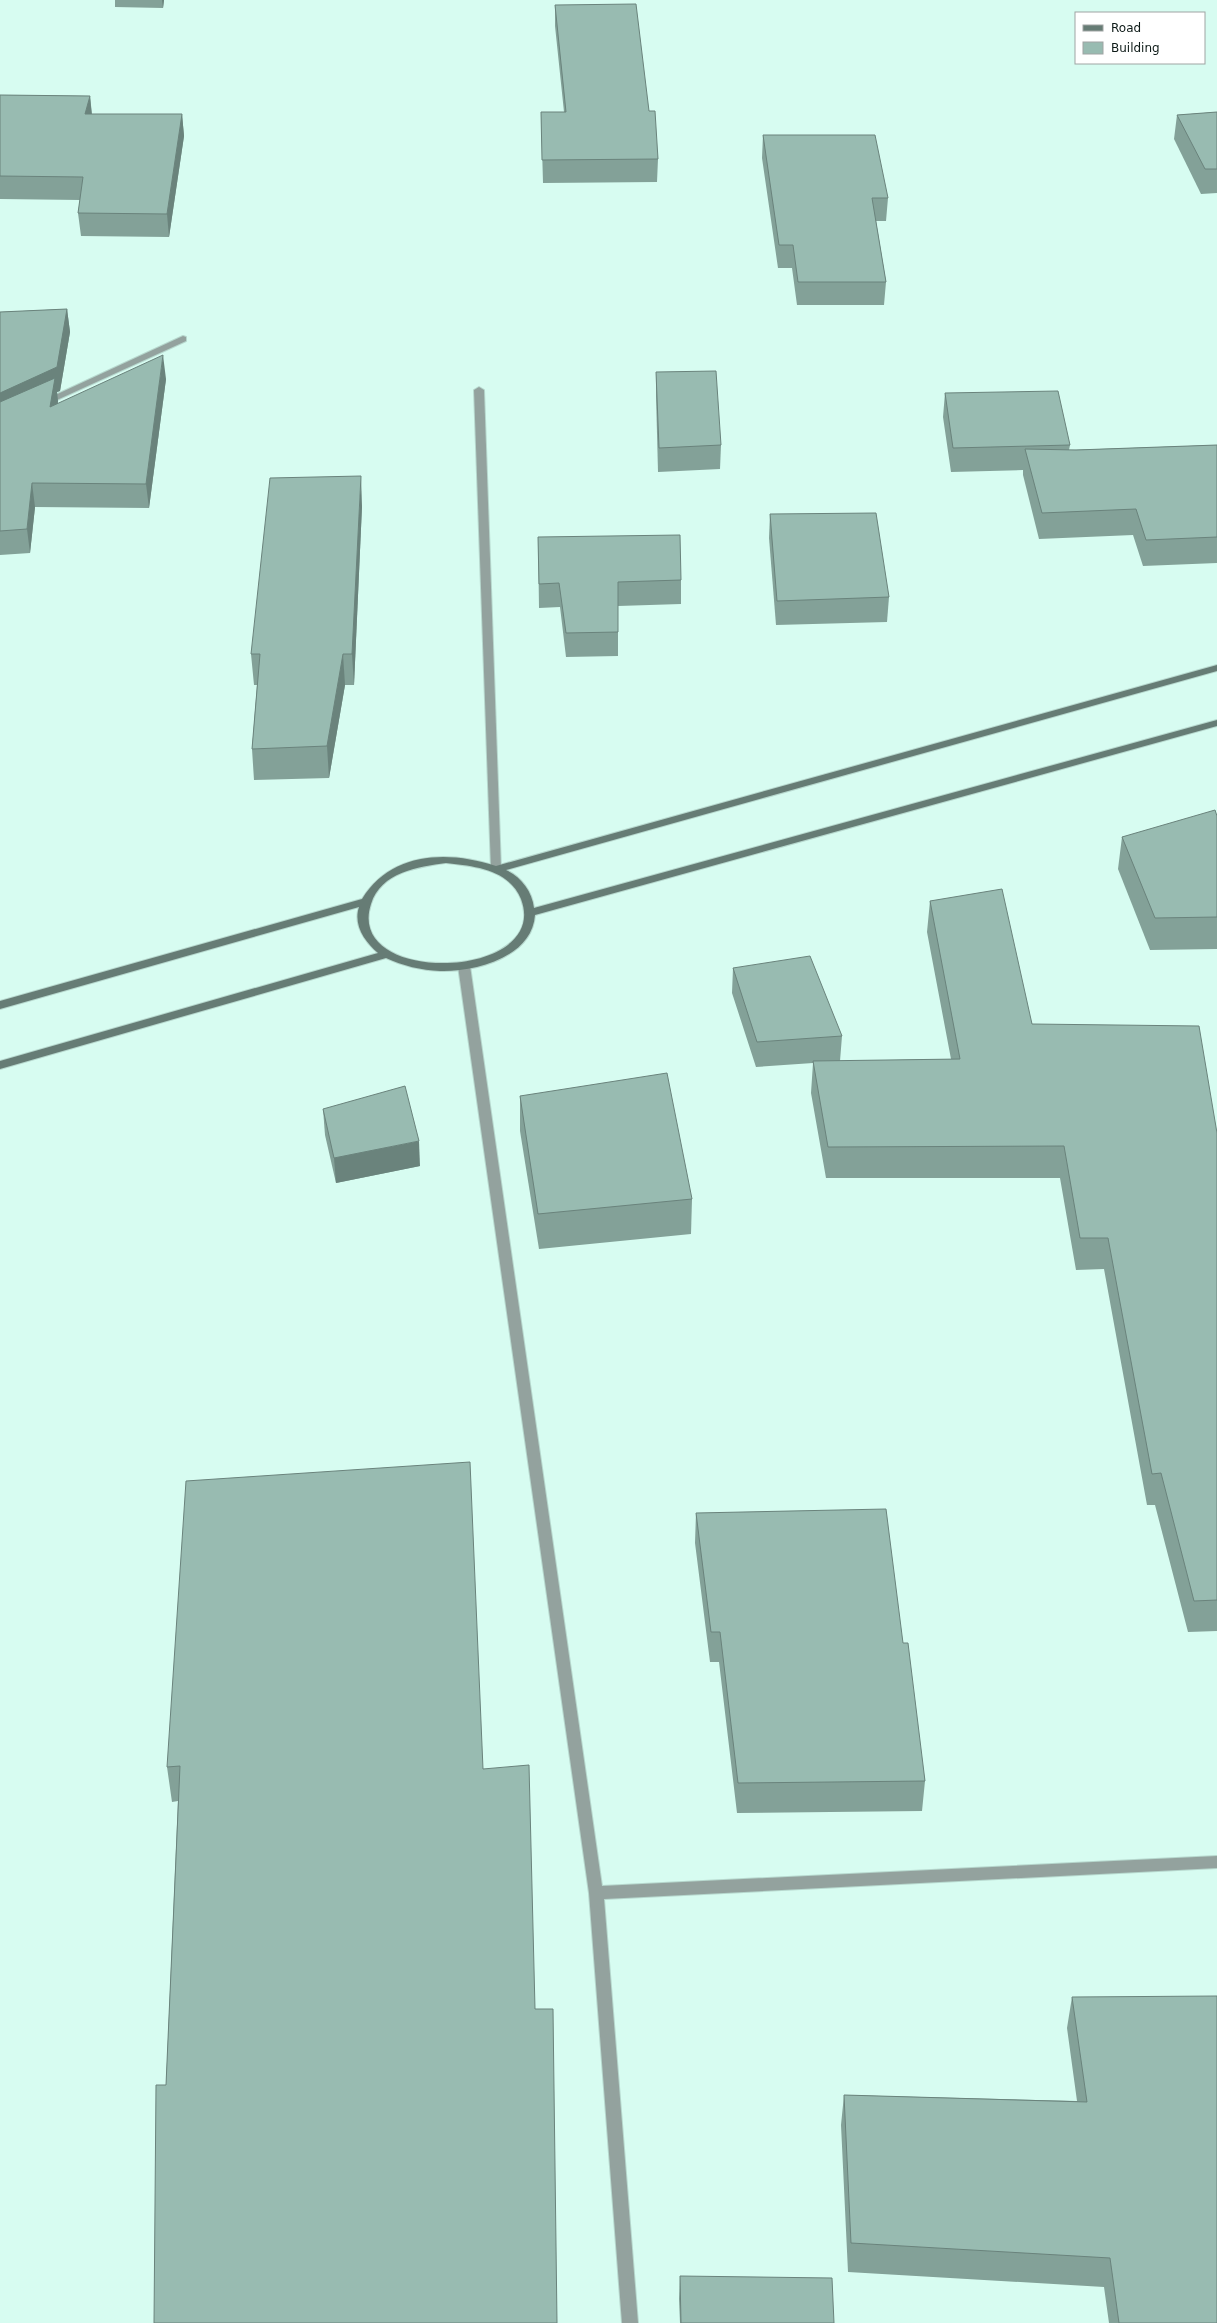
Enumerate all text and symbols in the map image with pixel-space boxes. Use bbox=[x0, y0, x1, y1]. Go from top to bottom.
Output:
legend bbox=[1075, 12, 1205, 64]
text: Road bbox=[1111, 21, 1141, 35]
text: Building bbox=[1111, 41, 1160, 55]

